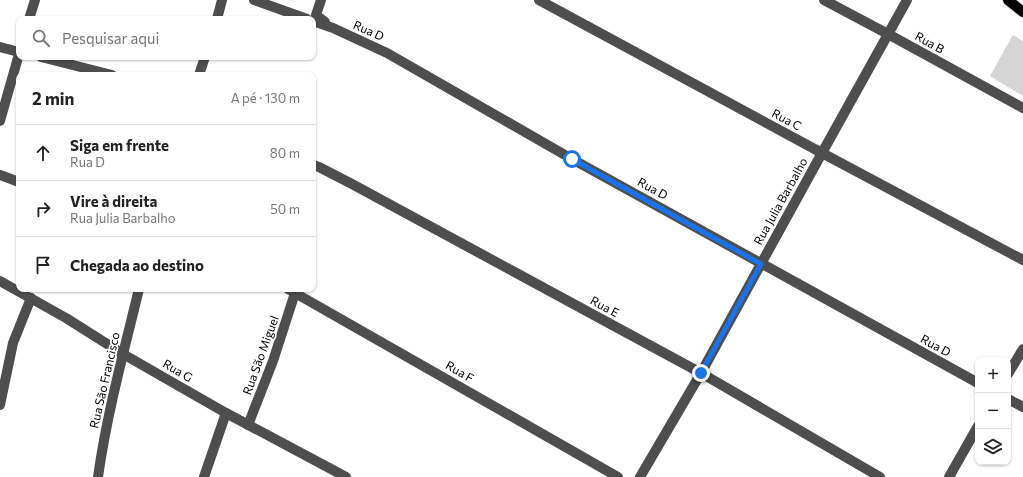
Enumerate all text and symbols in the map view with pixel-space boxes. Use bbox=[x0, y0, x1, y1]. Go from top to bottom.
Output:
search box bbox=[16, 16, 316, 60]
street label: Rua D bbox=[351, 17, 387, 43]
icon: search bbox=[30, 27, 52, 49]
street label: Rua B bbox=[913, 28, 947, 56]
text: Pesquisar aqui bbox=[62, 29, 159, 47]
text: 2 min bbox=[32, 88, 74, 109]
text: A pé · 130 m bbox=[231, 90, 300, 106]
street label: Rua C bbox=[770, 105, 804, 133]
text: Siga em frente bbox=[70, 136, 169, 154]
icon: ahead bbox=[32, 142, 54, 164]
text: 80 m bbox=[270, 145, 300, 161]
route start bbox=[563, 150, 581, 168]
text: Rua D bbox=[70, 154, 105, 170]
street label: Rua Julia Barbalho bbox=[750, 155, 811, 247]
street label: Rua D bbox=[636, 174, 671, 202]
text: Vire à direita bbox=[70, 192, 158, 210]
icon: right bbox=[32, 198, 54, 220]
text: 50 m bbox=[270, 201, 300, 217]
text: Rua Julia Barbalho bbox=[70, 210, 176, 226]
icon: arrive bbox=[32, 254, 54, 276]
text: Chegada ao destino bbox=[70, 256, 204, 274]
street label: Rua E bbox=[588, 293, 622, 319]
street label: Rua São Miguel bbox=[239, 314, 281, 396]
street label: Rua São Francisco bbox=[86, 331, 122, 429]
street label: Rua D bbox=[919, 331, 954, 359]
street label: Rua G bbox=[161, 356, 195, 384]
street label: Rua F bbox=[443, 357, 477, 385]
map controls bbox=[975, 357, 1011, 465]
button: + bbox=[975, 357, 1011, 393]
route end bbox=[692, 364, 710, 382]
button: − bbox=[975, 393, 1011, 429]
button: layers bbox=[975, 429, 1011, 465]

